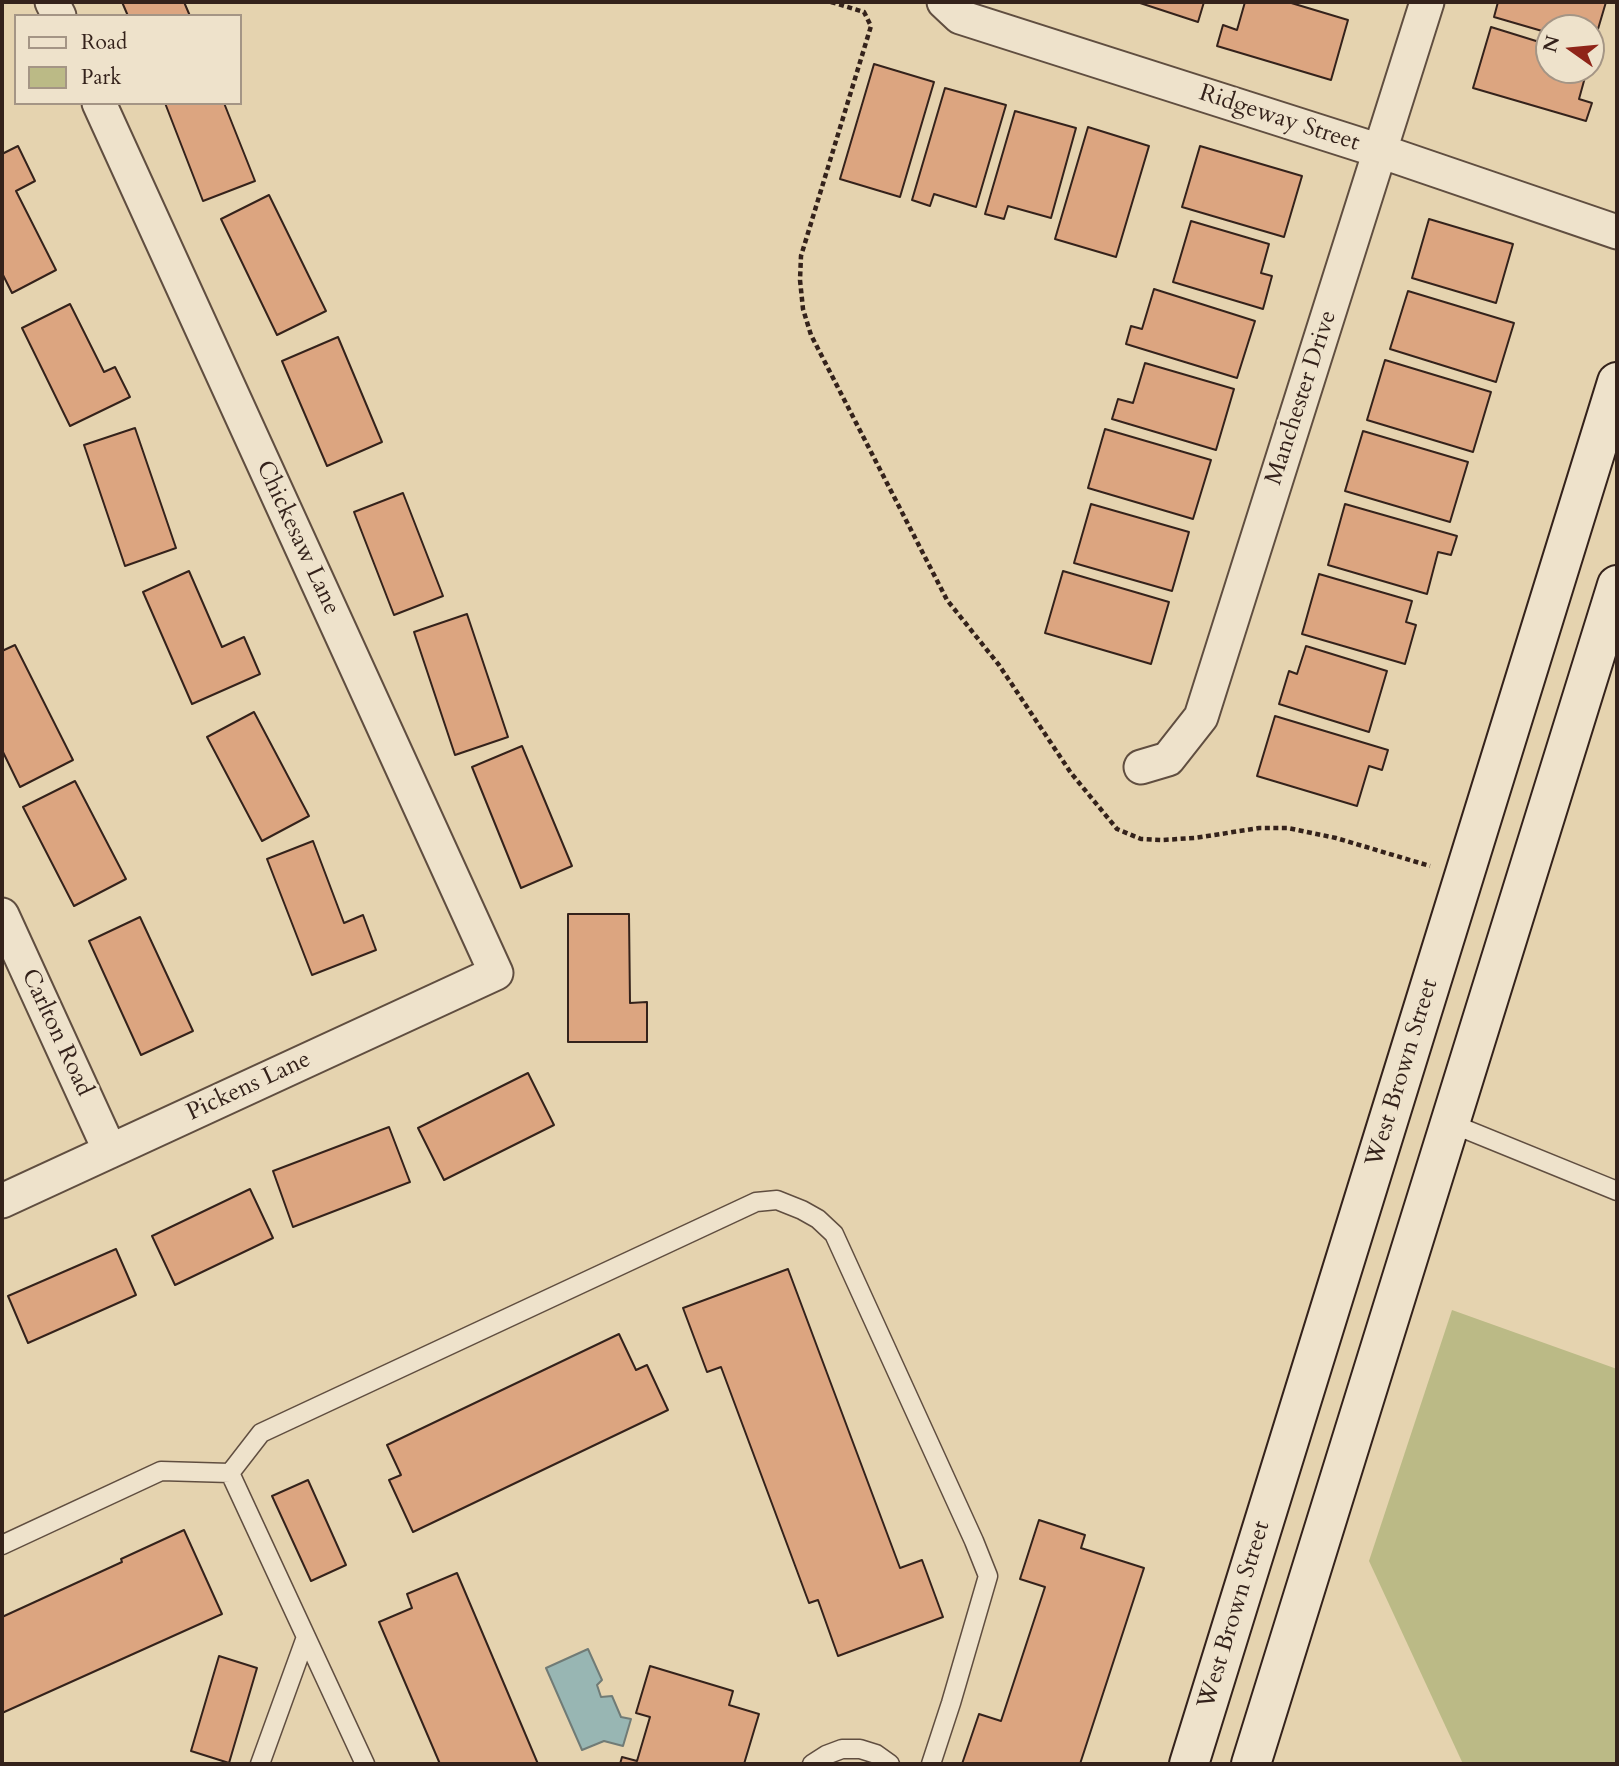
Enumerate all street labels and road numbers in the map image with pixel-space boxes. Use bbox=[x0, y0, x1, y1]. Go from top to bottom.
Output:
street label: Ridgeway Street bbox=[1195, 80, 1363, 158]
street label: Manchester Drive bbox=[1260, 307, 1344, 489]
street label: Chickesaw Lane bbox=[249, 456, 345, 620]
street label: Carlton Road bbox=[14, 965, 98, 1101]
street label: West Brown Street bbox=[1361, 976, 1445, 1170]
street label: Pickens Lane bbox=[183, 1046, 315, 1128]
street label: West Brown Street bbox=[1193, 1518, 1277, 1712]

